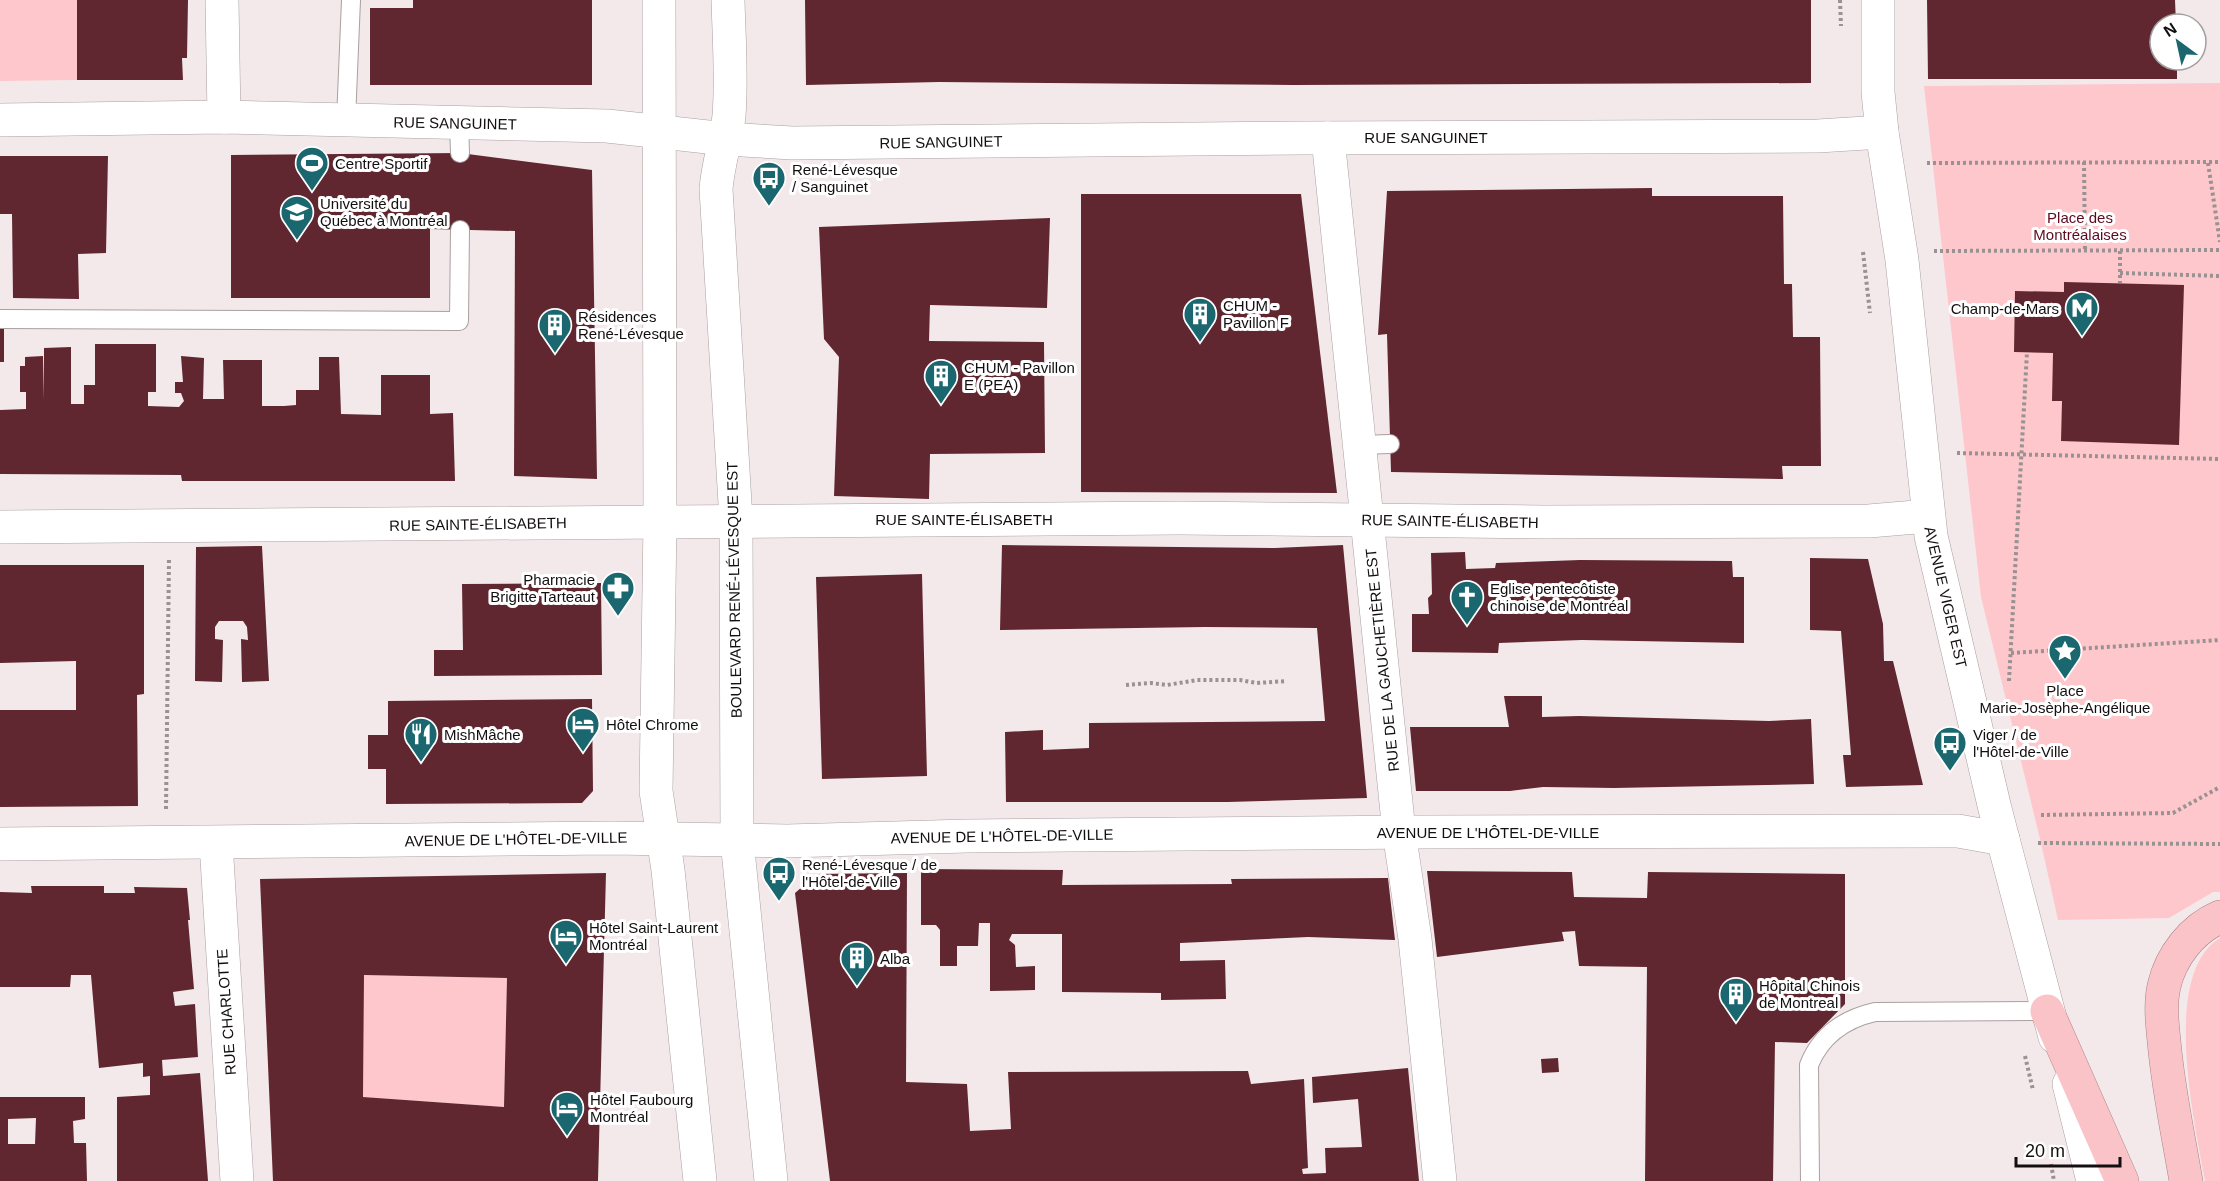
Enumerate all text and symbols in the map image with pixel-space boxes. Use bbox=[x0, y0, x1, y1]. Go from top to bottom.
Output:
north arrow bbox=[2148, 12, 2208, 72]
text: N bbox=[2161, 20, 2180, 40]
street label: RUE SANGUINET bbox=[393, 113, 517, 133]
street label: RUE SANGUINET bbox=[1364, 129, 1488, 146]
street label: RUE SANGUINET bbox=[879, 132, 1003, 152]
sports icon: Centre Sportif bbox=[294, 145, 330, 192]
place label: Centre Sportif bbox=[335, 155, 428, 172]
bus stop icon: René-Lévesque / Sanguinet bbox=[751, 160, 787, 207]
place label: René-Lévesque / Sanguinet bbox=[792, 161, 898, 195]
school or university icon: Université du Québec à Montréal bbox=[279, 194, 315, 241]
place label: Université du Québec à Montréal bbox=[320, 195, 448, 229]
park label: Place des Montréalaises bbox=[2033, 209, 2127, 243]
metro station icon: Champ-de-Mars bbox=[2064, 290, 2100, 337]
building icon: CHUM - Pavillon F bbox=[1182, 296, 1218, 343]
place label: CHUM - Pavillon F bbox=[1223, 297, 1289, 331]
place label: Champ-de-Mars bbox=[1951, 300, 2059, 317]
building icon: Résidences René-Lévesque bbox=[537, 307, 573, 354]
place label: Résidences René-Lévesque bbox=[578, 308, 684, 342]
building icon: CHUM - Pavillon E (PEA) bbox=[923, 358, 959, 405]
place label: CHUM - Pavillon E (PEA) bbox=[964, 359, 1075, 393]
street label: BOULEVARD RENÉ-LÉVESQUE EST bbox=[723, 462, 745, 718]
street label: RUE SAINTE-ÉLISABETH bbox=[875, 511, 1053, 528]
street label: RUE SAINTE-ÉLISABETH bbox=[1361, 511, 1539, 531]
street label: RUE SAINTE-ÉLISABETH bbox=[389, 514, 567, 534]
street label: AVENUE VIGER EST bbox=[1921, 525, 1971, 669]
street label: RUE DE LA GAUCHETIÈRE EST bbox=[1362, 548, 1402, 772]
pharmacy icon: Pharmacie Brigitte Tarteaut bbox=[600, 570, 636, 617]
place label: Pharmacie Brigitte Tarteaut bbox=[490, 571, 596, 605]
church icon: Eglise pentecôtiste chinoise de Montréal bbox=[1449, 579, 1485, 626]
place label: Eglise pentecôtiste chinoise de Montréal bbox=[1490, 580, 1628, 614]
place icon: Place Marie-Josèphe-Angélique bbox=[2047, 633, 2083, 680]
place label: Place Marie-Josèphe-Angélique bbox=[1980, 682, 2150, 716]
hotel icon: Hôtel Chrome bbox=[565, 706, 601, 753]
restaurant icon: MishMâche bbox=[403, 716, 439, 763]
place label: Hôtel Chrome bbox=[606, 716, 699, 733]
bus stop icon: Viger / de l'Hôtel-de-Ville bbox=[1932, 725, 1968, 772]
place label: MishMâche bbox=[444, 726, 521, 743]
place label: Viger / de l'Hôtel-de-Ville bbox=[1973, 726, 2069, 760]
street label: AVENUE DE L'HÔTEL-DE-VILLE bbox=[1377, 824, 1599, 841]
street label: AVENUE DE L'HÔTEL-DE-VILLE bbox=[891, 826, 1113, 846]
street label: AVENUE DE L'HÔTEL-DE-VILLE bbox=[405, 829, 627, 849]
bus stop icon: René-Lévesque / de l'Hôtel-de-Ville bbox=[761, 855, 797, 902]
place label: René-Lévesque / de l'Hôtel-de-Ville bbox=[802, 856, 937, 890]
hotel icon: Hôtel Saint-Laurent Montréal bbox=[548, 918, 584, 965]
place label: Hôtel Saint-Laurent Montréal bbox=[589, 919, 719, 953]
building icon: Alba bbox=[839, 940, 875, 987]
street label: RUE CHARLOTTE bbox=[213, 948, 239, 1076]
place label: Alba bbox=[880, 950, 911, 967]
building icon: Hôpital Chinois de Montreal bbox=[1718, 976, 1754, 1023]
place label: Hôpital Chinois de Montreal bbox=[1759, 977, 1860, 1011]
hotel icon: Hôtel Faubourg Montréal bbox=[549, 1090, 585, 1137]
place label: Hôtel Faubourg Montréal bbox=[590, 1091, 693, 1125]
scale bar bbox=[2016, 1130, 2120, 1168]
text: 20 m bbox=[2025, 1141, 2065, 1161]

